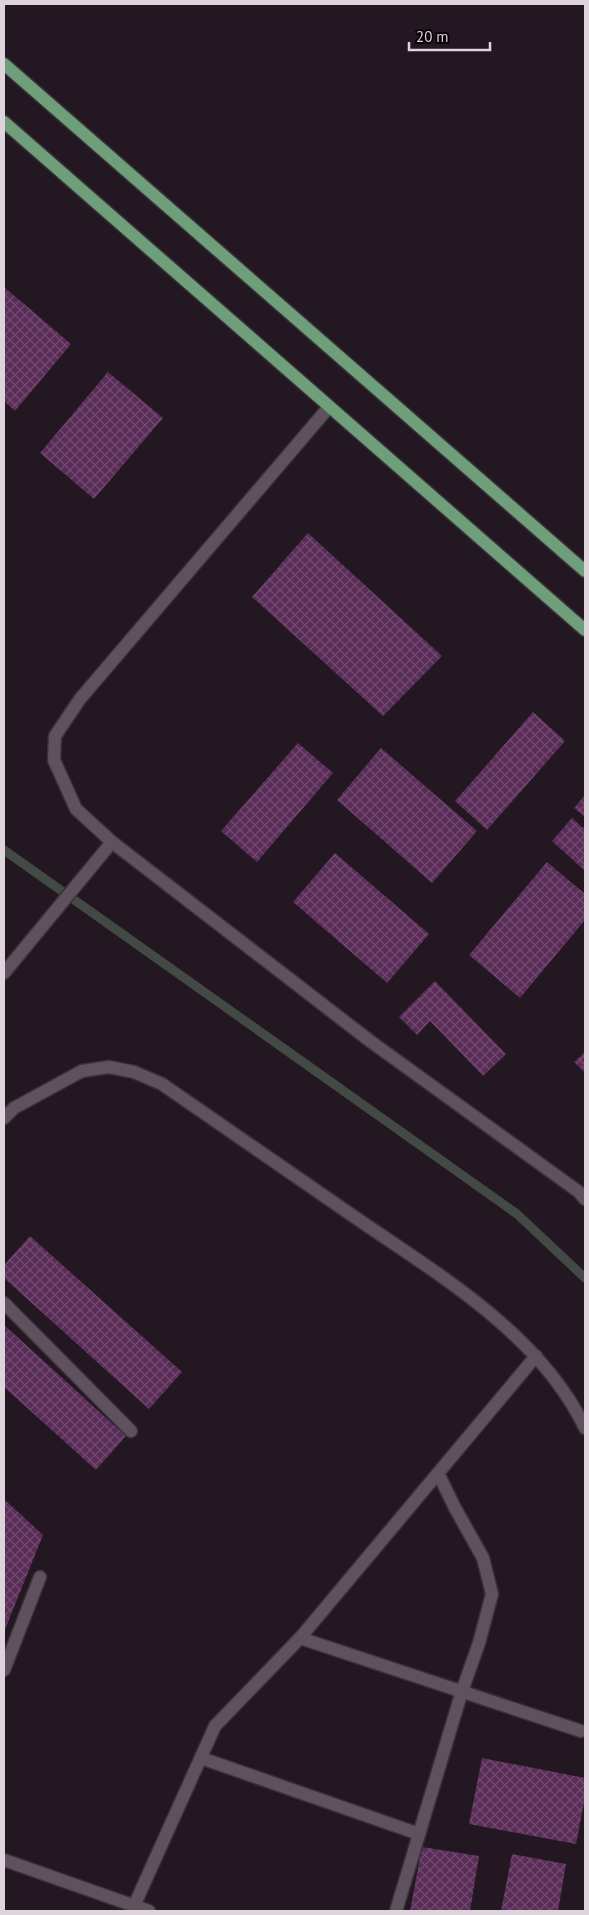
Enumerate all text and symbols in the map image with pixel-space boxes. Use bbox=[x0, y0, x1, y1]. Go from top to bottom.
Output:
scale bar bbox=[409, 20, 490, 52]
text: 20 m bbox=[416, 27, 449, 46]

